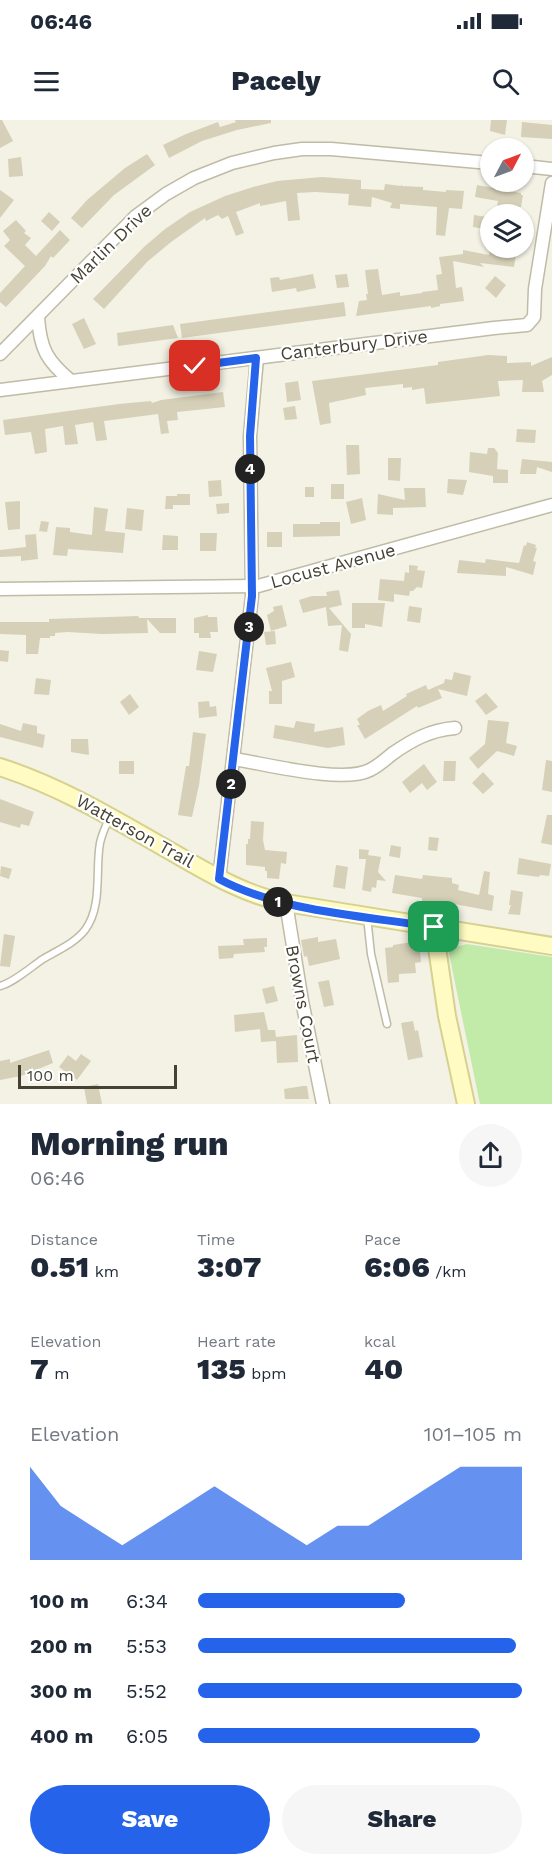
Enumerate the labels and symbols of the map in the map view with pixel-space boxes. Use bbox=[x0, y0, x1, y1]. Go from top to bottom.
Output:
north arrow bbox=[480, 138, 534, 192]
street label: Marlin Drive bbox=[66, 200, 156, 288]
street label: Canterbury Drive bbox=[279, 325, 429, 364]
pin bbox=[169, 340, 220, 391]
pin: 4 bbox=[235, 454, 265, 484]
street label: Locust Avenue bbox=[268, 539, 398, 592]
pin: 3 bbox=[234, 612, 264, 642]
pin: 2 bbox=[216, 769, 246, 799]
street label: Watterson Trail bbox=[72, 789, 198, 872]
pin: 1 bbox=[263, 887, 293, 917]
pin bbox=[408, 901, 459, 952]
street label: Browns Court bbox=[282, 943, 325, 1065]
scale bar bbox=[18, 1062, 177, 1090]

